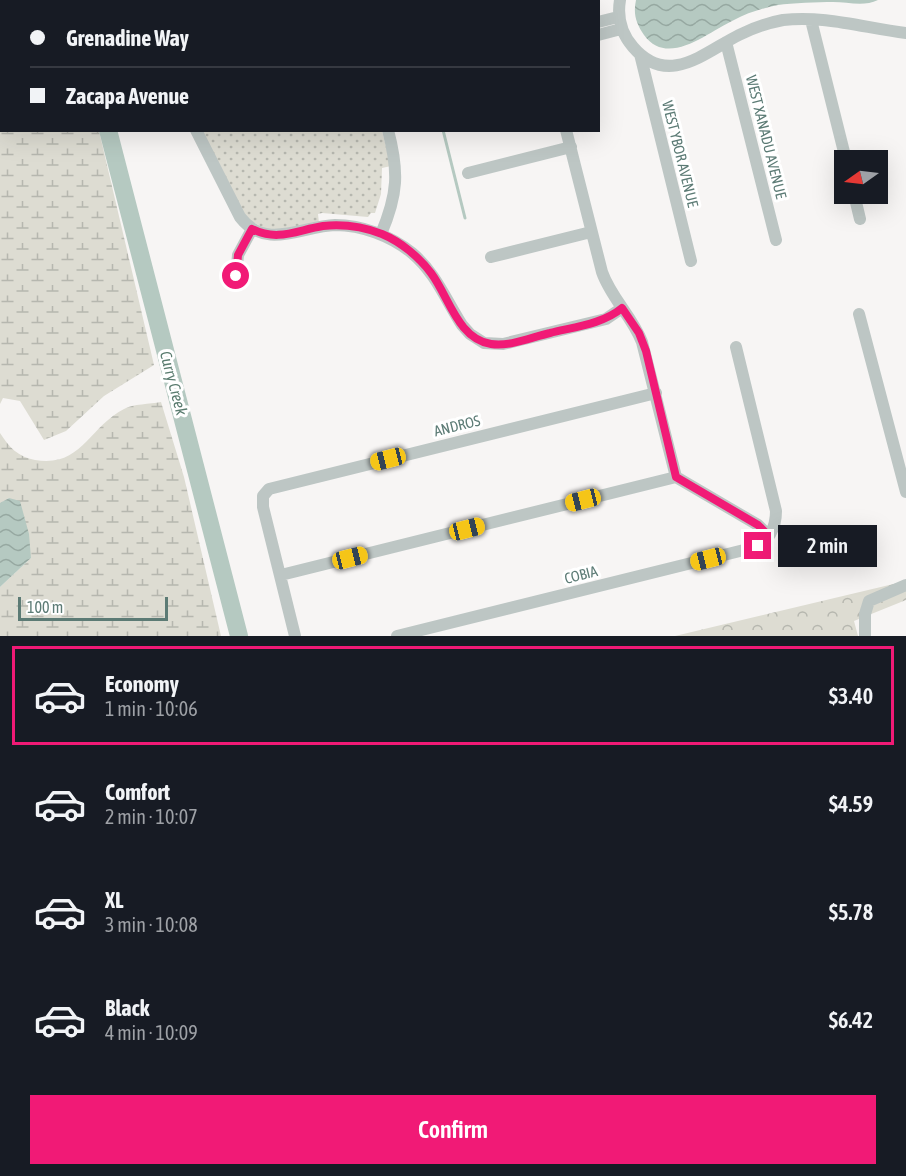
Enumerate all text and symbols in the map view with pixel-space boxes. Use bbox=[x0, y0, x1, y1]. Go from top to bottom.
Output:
text: Grenadine Way bbox=[66, 25, 189, 51]
street label: WEST XANADU AVENUE bbox=[743, 73, 790, 201]
text: Zacapa Avenue bbox=[66, 83, 189, 109]
street label: WEST YBOR AVENUE bbox=[659, 99, 702, 209]
north arrow bbox=[834, 150, 888, 204]
map controls bbox=[834, 150, 888, 204]
route start bbox=[222, 262, 249, 289]
water label: Curry Creek bbox=[156, 349, 191, 418]
street label: ANDROS bbox=[432, 412, 482, 439]
car bbox=[368, 446, 408, 472]
car bbox=[563, 487, 603, 513]
car bbox=[447, 516, 487, 542]
callout: 2 min bbox=[779, 525, 878, 567]
route end bbox=[744, 532, 771, 559]
text: 2 min bbox=[807, 534, 848, 557]
car bbox=[330, 545, 370, 571]
car bbox=[688, 546, 728, 572]
street label: COBIA bbox=[563, 562, 600, 587]
scale bar bbox=[18, 594, 168, 622]
text: 100 m bbox=[27, 598, 63, 616]
icon: car bbox=[33, 669, 87, 723]
text: Economy bbox=[105, 671, 179, 697]
text: $3.40 bbox=[829, 683, 873, 709]
text: 1 min · 10:06 bbox=[105, 697, 198, 720]
icon: car bbox=[33, 777, 87, 831]
text: Comfort bbox=[105, 779, 170, 805]
text: $4.59 bbox=[829, 791, 873, 817]
text: 2 min · 10:07 bbox=[105, 805, 198, 828]
icon: car bbox=[33, 885, 87, 939]
text: XL bbox=[105, 887, 123, 913]
text: $5.78 bbox=[829, 899, 873, 925]
text: 3 min · 10:08 bbox=[105, 913, 198, 936]
icon: car bbox=[33, 993, 87, 1047]
text: Black bbox=[105, 995, 149, 1021]
text: $6.42 bbox=[829, 1007, 873, 1033]
text: 4 min · 10:09 bbox=[105, 1021, 198, 1044]
button: Confirm bbox=[30, 1095, 876, 1164]

